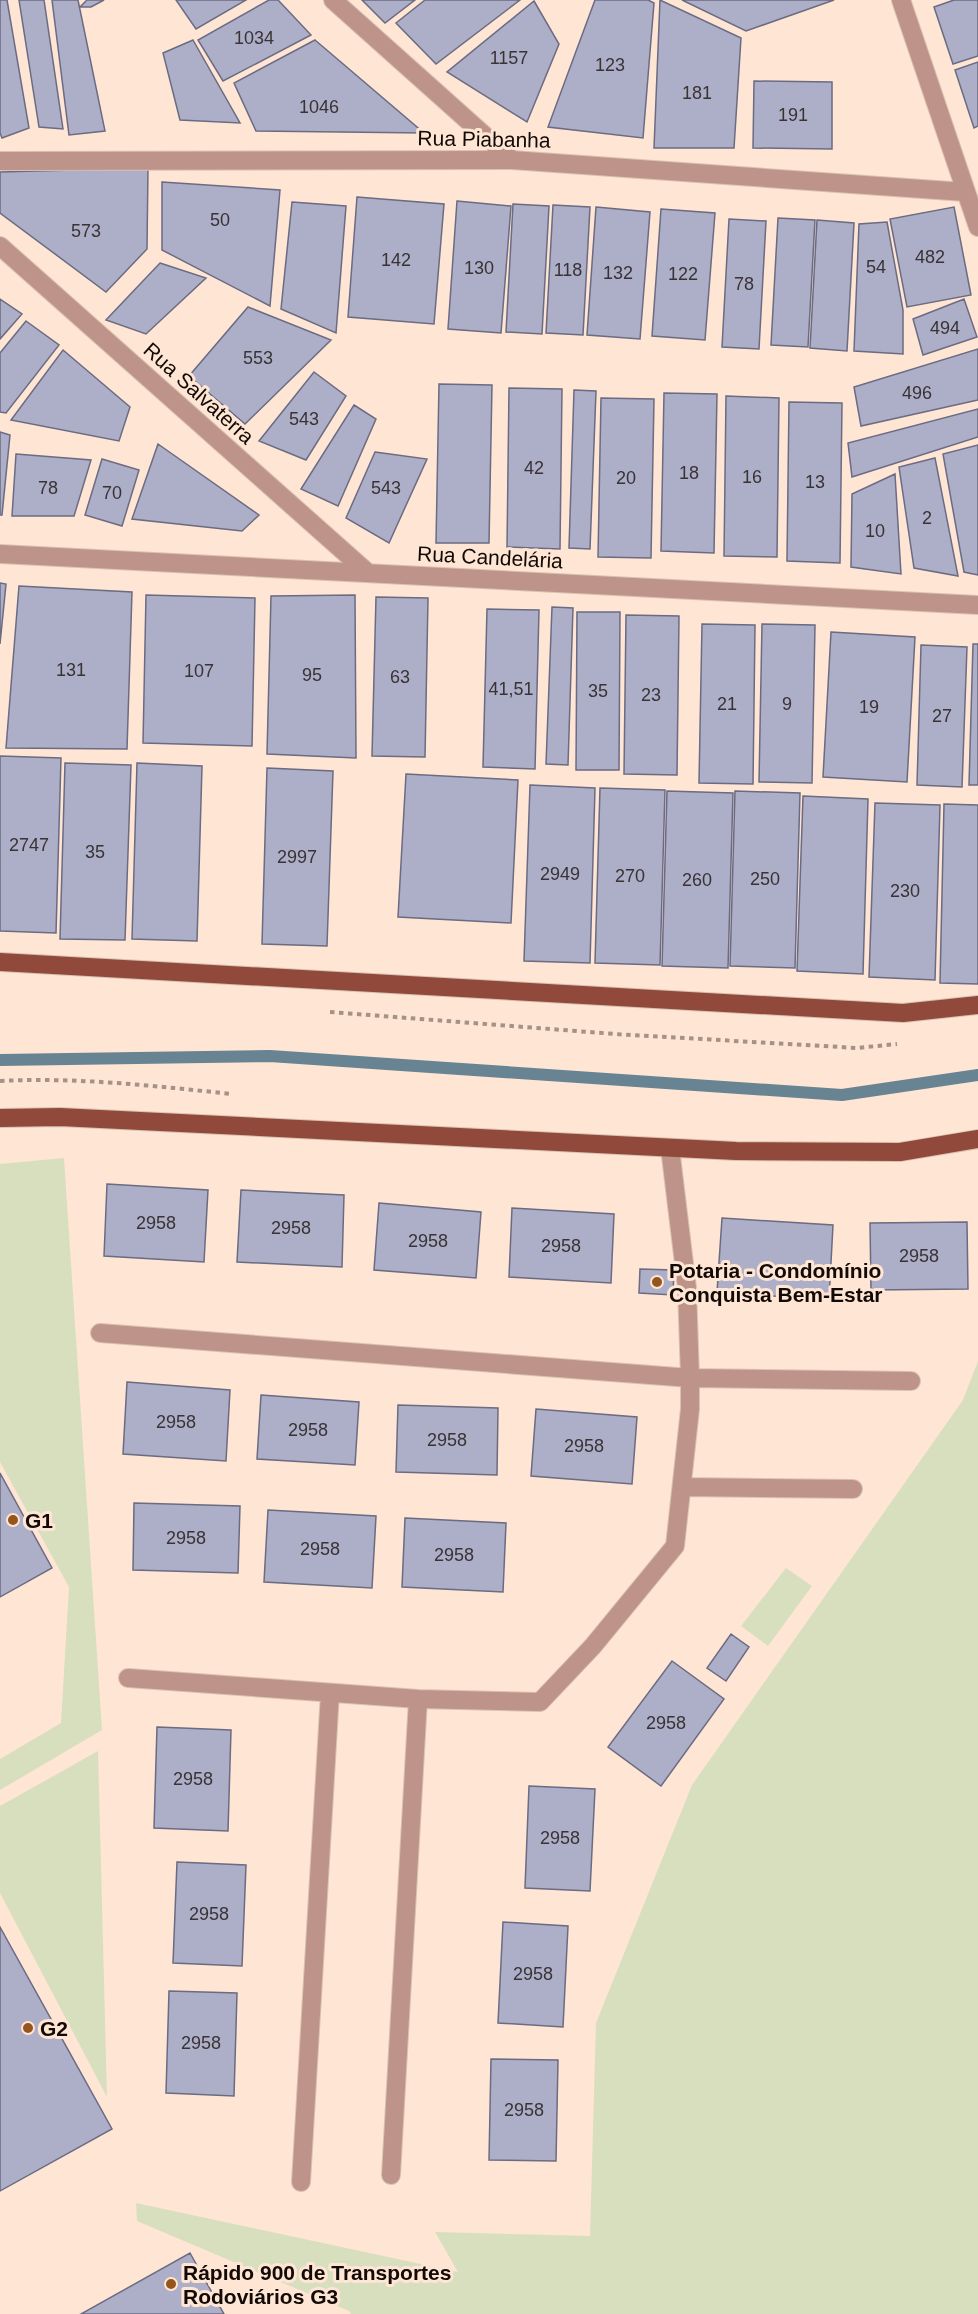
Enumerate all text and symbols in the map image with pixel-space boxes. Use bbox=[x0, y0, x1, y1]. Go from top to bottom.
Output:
house number: 1034 bbox=[234, 28, 274, 48]
house number: 1157 bbox=[490, 48, 528, 68]
house number: 123 bbox=[595, 55, 625, 75]
house number: 181 bbox=[682, 83, 712, 103]
house number: 1046 bbox=[299, 97, 339, 117]
house number: 191 bbox=[778, 105, 808, 125]
street label: Rua Piabanha bbox=[417, 126, 551, 152]
house number: 50 bbox=[210, 210, 230, 230]
house number: 573 bbox=[71, 221, 101, 241]
house number: 482 bbox=[915, 247, 945, 267]
house number: 142 bbox=[381, 250, 411, 270]
house number: 54 bbox=[866, 257, 886, 277]
house number: 130 bbox=[464, 258, 494, 278]
house number: 118 bbox=[554, 260, 582, 280]
house number: 132 bbox=[603, 263, 633, 283]
house number: 122 bbox=[668, 264, 698, 284]
house number: 78 bbox=[734, 274, 754, 294]
house number: 494 bbox=[930, 318, 960, 338]
street label: Rua Salvaterra bbox=[139, 338, 259, 449]
house number: 553 bbox=[243, 348, 273, 368]
house number: 496 bbox=[902, 383, 932, 403]
house number: 543 bbox=[289, 409, 319, 429]
house number: 42 bbox=[524, 458, 544, 478]
house number: 18 bbox=[679, 463, 699, 483]
house number: 16 bbox=[742, 467, 762, 487]
house number: 20 bbox=[616, 468, 636, 488]
house number: 13 bbox=[805, 472, 825, 492]
house number: 78 bbox=[38, 478, 58, 498]
house number: 543 bbox=[371, 478, 401, 498]
house number: 70 bbox=[102, 483, 122, 503]
house number: 2 bbox=[922, 508, 932, 528]
house number: 10 bbox=[865, 521, 885, 541]
street label: Rua Candelária bbox=[417, 542, 564, 572]
house number: 131 bbox=[56, 660, 86, 680]
house number: 107 bbox=[184, 661, 214, 681]
house number: 95 bbox=[302, 665, 322, 685]
house number: 63 bbox=[390, 667, 410, 687]
house number: 41,51 bbox=[488, 679, 534, 699]
house number: 35 bbox=[588, 681, 608, 701]
house number: 23 bbox=[641, 685, 661, 705]
house number: 21 bbox=[717, 694, 737, 714]
house number: 9 bbox=[782, 694, 792, 714]
house number: 19 bbox=[859, 697, 879, 717]
house number: 27 bbox=[932, 706, 952, 726]
house number: 2747 bbox=[9, 835, 49, 855]
house number: 35 bbox=[85, 842, 105, 862]
house number: 2997 bbox=[277, 847, 317, 867]
house number: 2949 bbox=[540, 864, 580, 884]
house number: 270 bbox=[615, 866, 645, 886]
house number: 250 bbox=[750, 869, 780, 889]
house number: 260 bbox=[682, 870, 712, 890]
house number: 230 bbox=[890, 881, 920, 901]
house number: 2958 bbox=[136, 1213, 176, 1233]
house number: 2958 bbox=[271, 1218, 311, 1238]
house number: 2958 bbox=[408, 1231, 448, 1251]
house number: 2958 bbox=[541, 1236, 581, 1256]
house number: 2958 bbox=[899, 1246, 939, 1266]
place label: Potaria - Condomínio Conquista Bem-Estar bbox=[669, 1259, 883, 1306]
marker: Potaria - Condomínio Conquista Bem-Estar bbox=[650, 1275, 664, 1289]
house number: 2958 bbox=[156, 1412, 196, 1432]
house number: 2958 bbox=[288, 1420, 328, 1440]
house number: 2958 bbox=[427, 1430, 467, 1450]
house number: 2958 bbox=[564, 1436, 604, 1456]
place label: G1 bbox=[25, 1509, 53, 1532]
marker: G1 bbox=[6, 1513, 20, 1527]
house number: 2958 bbox=[166, 1528, 206, 1548]
house number: 2958 bbox=[300, 1539, 340, 1559]
house number: 2958 bbox=[434, 1545, 474, 1565]
house number: 2958 bbox=[646, 1713, 686, 1733]
house number: 2958 bbox=[173, 1769, 213, 1789]
house number: 2958 bbox=[540, 1828, 580, 1848]
house number: 2958 bbox=[189, 1904, 229, 1924]
house number: 2958 bbox=[513, 1964, 553, 1984]
place label: G2 bbox=[40, 2017, 68, 2040]
marker: G2 bbox=[21, 2021, 35, 2035]
house number: 2958 bbox=[181, 2033, 221, 2053]
house number: 2958 bbox=[504, 2100, 544, 2120]
place label: Rápido 900 de Transportes Rodoviários G3 bbox=[183, 2261, 451, 2308]
marker: Rápido 900 de Transportes Rodoviários G3 bbox=[164, 2277, 178, 2291]

